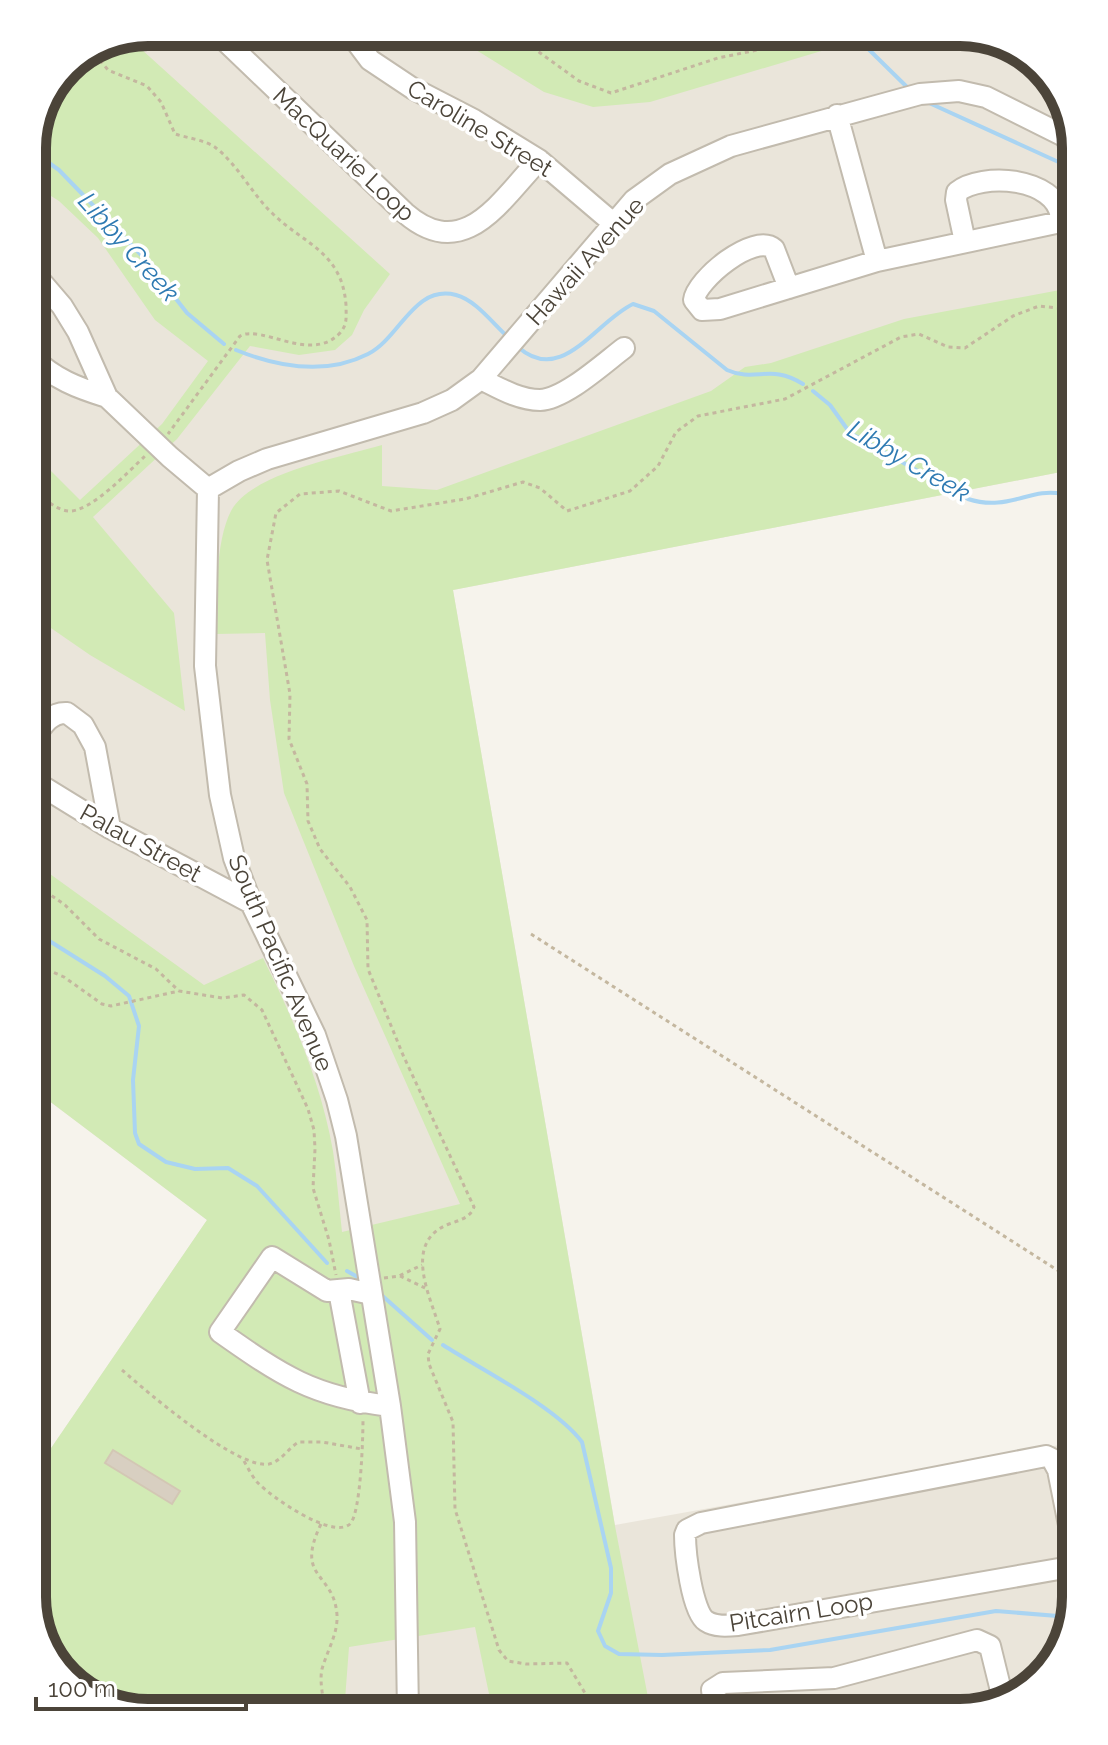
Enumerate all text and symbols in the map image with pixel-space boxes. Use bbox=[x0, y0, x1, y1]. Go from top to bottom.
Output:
street label: Caroline Street bbox=[402, 73, 558, 183]
street label: MacQuarie Loop bbox=[267, 81, 421, 227]
water label: Libby Creek bbox=[72, 186, 186, 308]
street label: Hawaii Avenue bbox=[520, 191, 650, 331]
water label: Libby Creek bbox=[842, 414, 976, 508]
street label: Palau Street bbox=[75, 798, 207, 888]
street label: South Pacific Avenue bbox=[222, 850, 340, 1076]
street label: Pitcairn Loop bbox=[727, 1586, 875, 1638]
scale bar bbox=[36, 1661, 246, 1711]
text: 100 m bbox=[48, 1674, 116, 1703]

